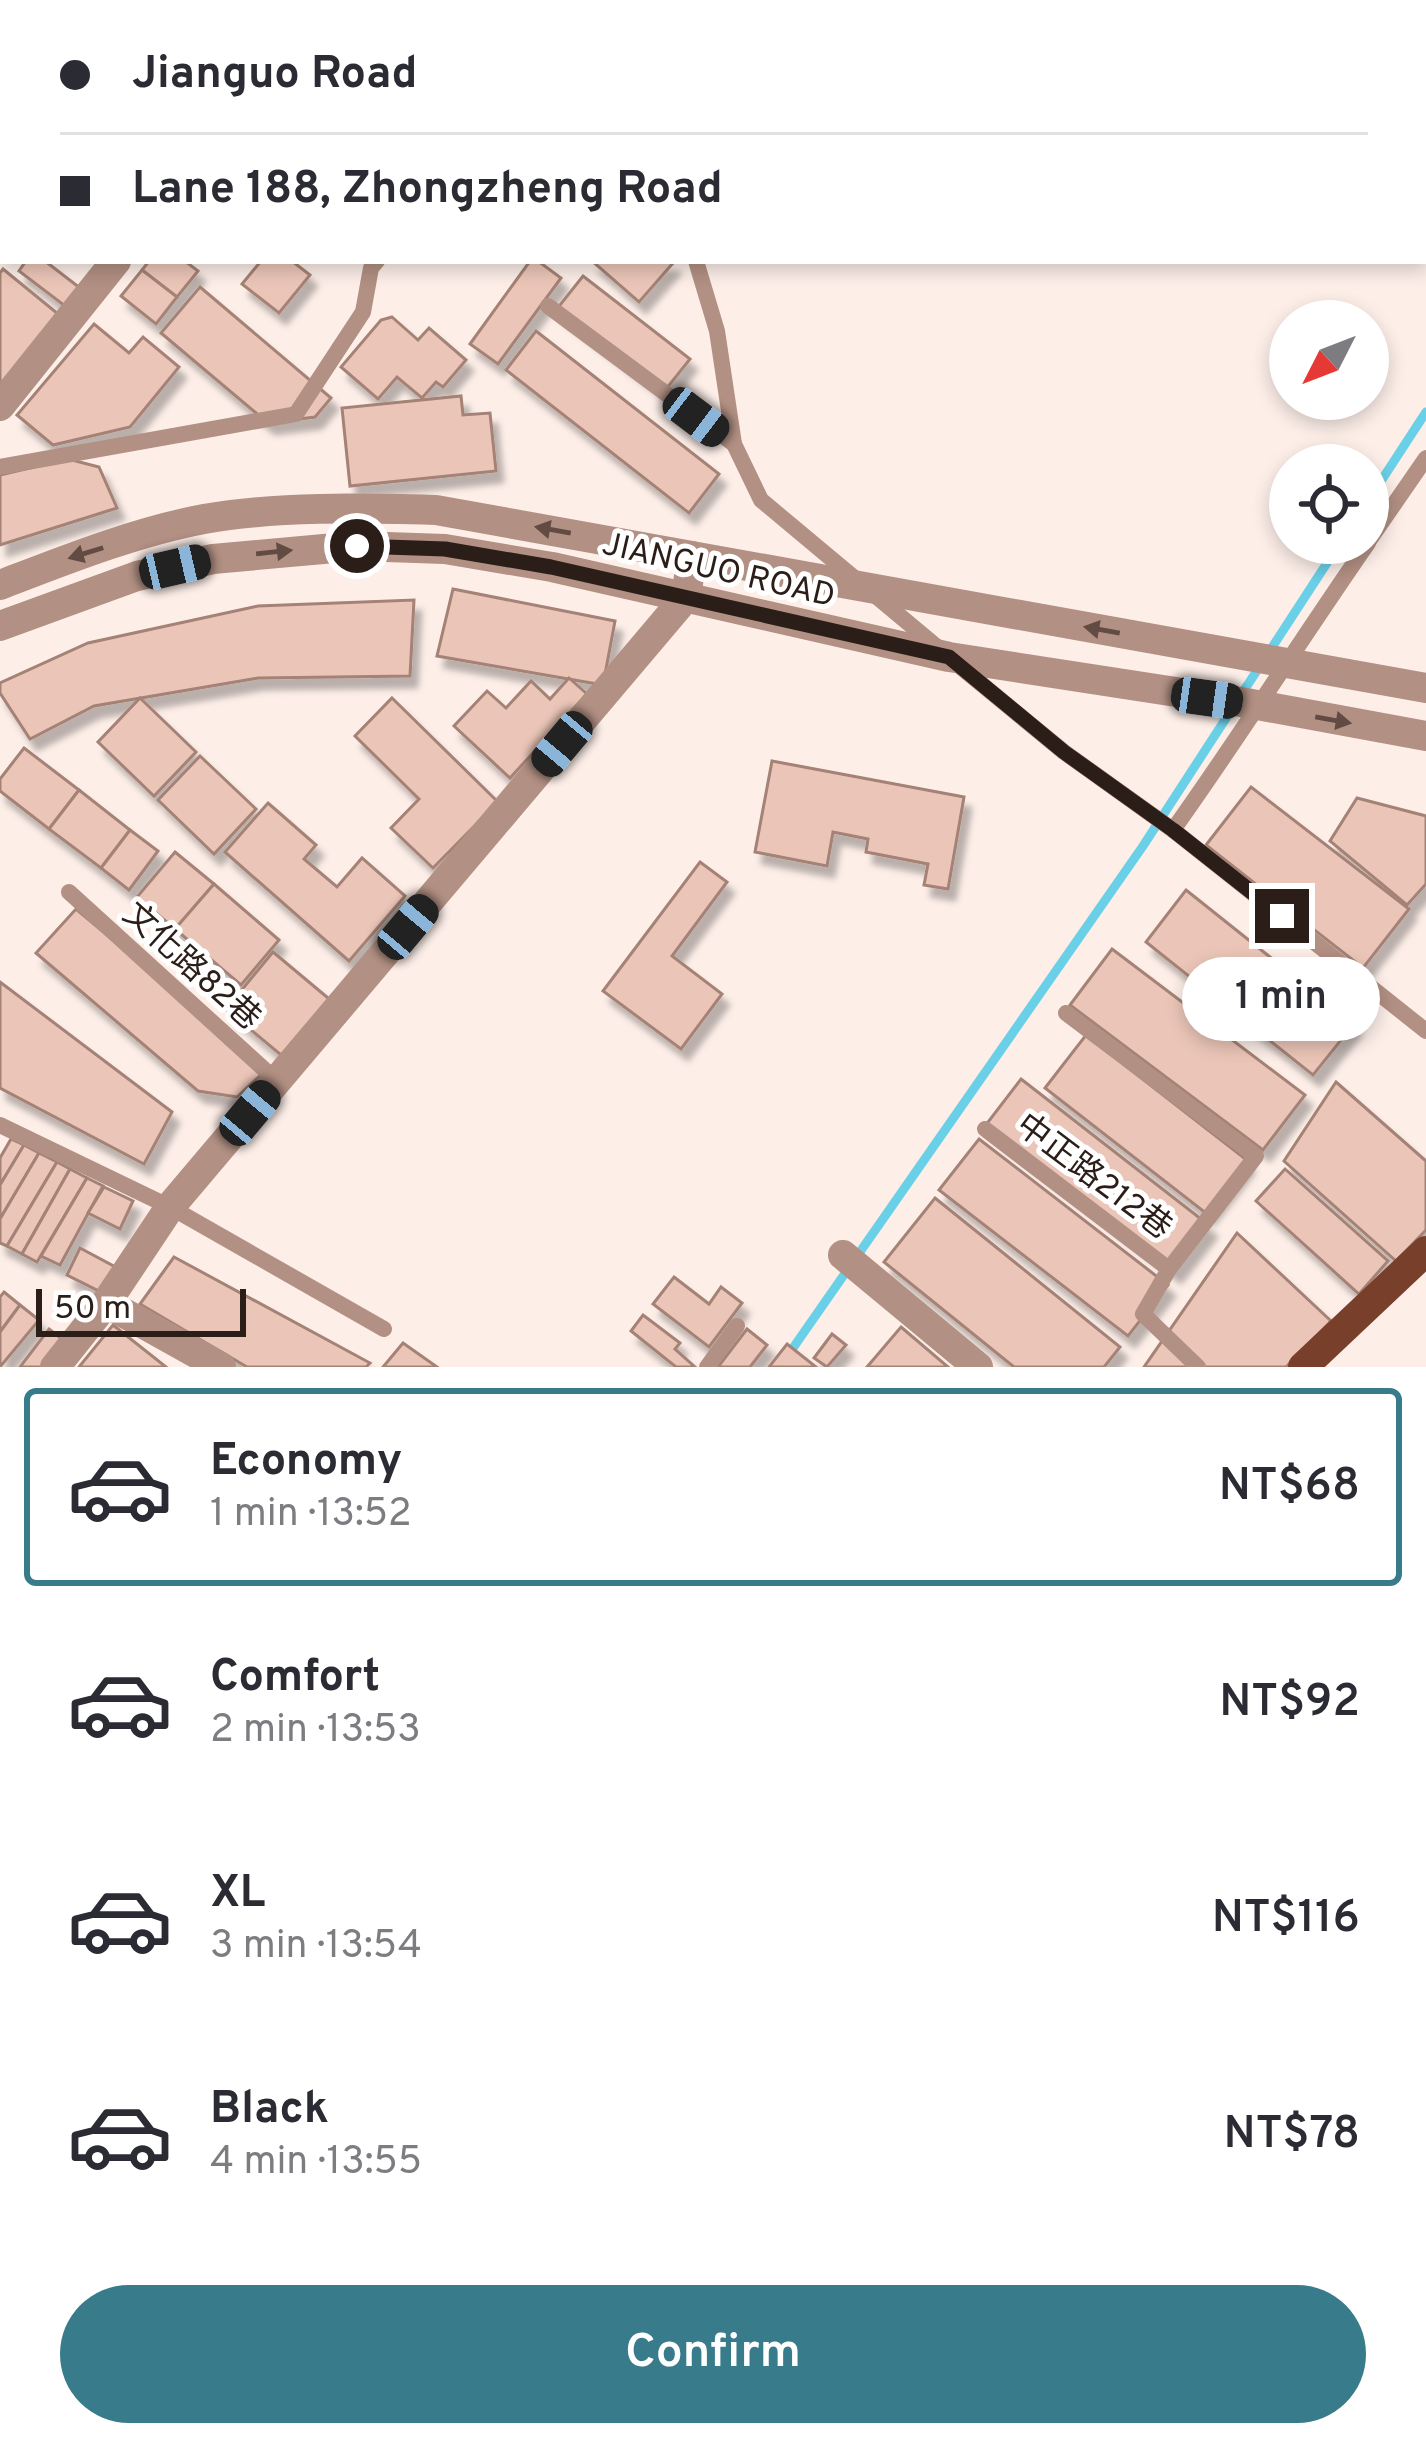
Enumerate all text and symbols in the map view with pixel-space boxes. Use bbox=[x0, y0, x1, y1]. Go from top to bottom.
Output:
text: Jianguo Road bbox=[132, 47, 418, 104]
text: Lane 188, Zhongzheng Road bbox=[132, 162, 723, 219]
north arrow bbox=[1269, 300, 1389, 420]
map controls bbox=[1269, 300, 1389, 564]
car bbox=[656, 381, 736, 453]
button: locate bbox=[1269, 444, 1389, 564]
route start bbox=[330, 519, 384, 573]
one-way arrow bbox=[534, 521, 572, 539]
street label: JIANGUO ROAD bbox=[597, 525, 839, 619]
car bbox=[136, 541, 214, 593]
one-way arrow bbox=[255, 542, 293, 561]
one-way arrow bbox=[67, 545, 104, 564]
one-way arrow bbox=[1083, 620, 1121, 639]
car bbox=[1169, 675, 1245, 721]
car bbox=[525, 705, 599, 783]
one-way arrow bbox=[1315, 711, 1353, 730]
car bbox=[371, 888, 445, 966]
route end bbox=[1255, 889, 1309, 943]
street label: 文化路82巷 bbox=[112, 895, 268, 1041]
callout: 1 min bbox=[1183, 958, 1381, 1042]
text: 1 min bbox=[1235, 974, 1327, 1023]
car bbox=[213, 1074, 287, 1152]
street label: 中正路212巷 bbox=[1006, 1106, 1179, 1251]
scale bar bbox=[36, 1283, 246, 1336]
text: 50 m bbox=[54, 1289, 131, 1331]
icon: car bbox=[66, 1433, 174, 1541]
text: Economy bbox=[210, 1434, 402, 1491]
text: NT$68 bbox=[1219, 1459, 1360, 1516]
text: 1 min · 13:52 bbox=[210, 1491, 412, 1540]
icon: car bbox=[66, 1649, 174, 1757]
text: Comfort bbox=[210, 1650, 380, 1707]
text: NT$92 bbox=[1219, 1675, 1360, 1732]
text: 2 min · 13:53 bbox=[210, 1707, 421, 1756]
icon: car bbox=[66, 1865, 174, 1973]
text: XL bbox=[210, 1866, 265, 1923]
text: NT$116 bbox=[1212, 1891, 1360, 1948]
text: 3 min · 13:54 bbox=[210, 1923, 422, 1972]
icon: car bbox=[66, 2081, 174, 2189]
text: Black bbox=[210, 2082, 329, 2139]
text: NT$78 bbox=[1224, 2107, 1360, 2164]
text: 4 min · 13:55 bbox=[210, 2139, 422, 2188]
button: Confirm bbox=[60, 2285, 1366, 2423]

